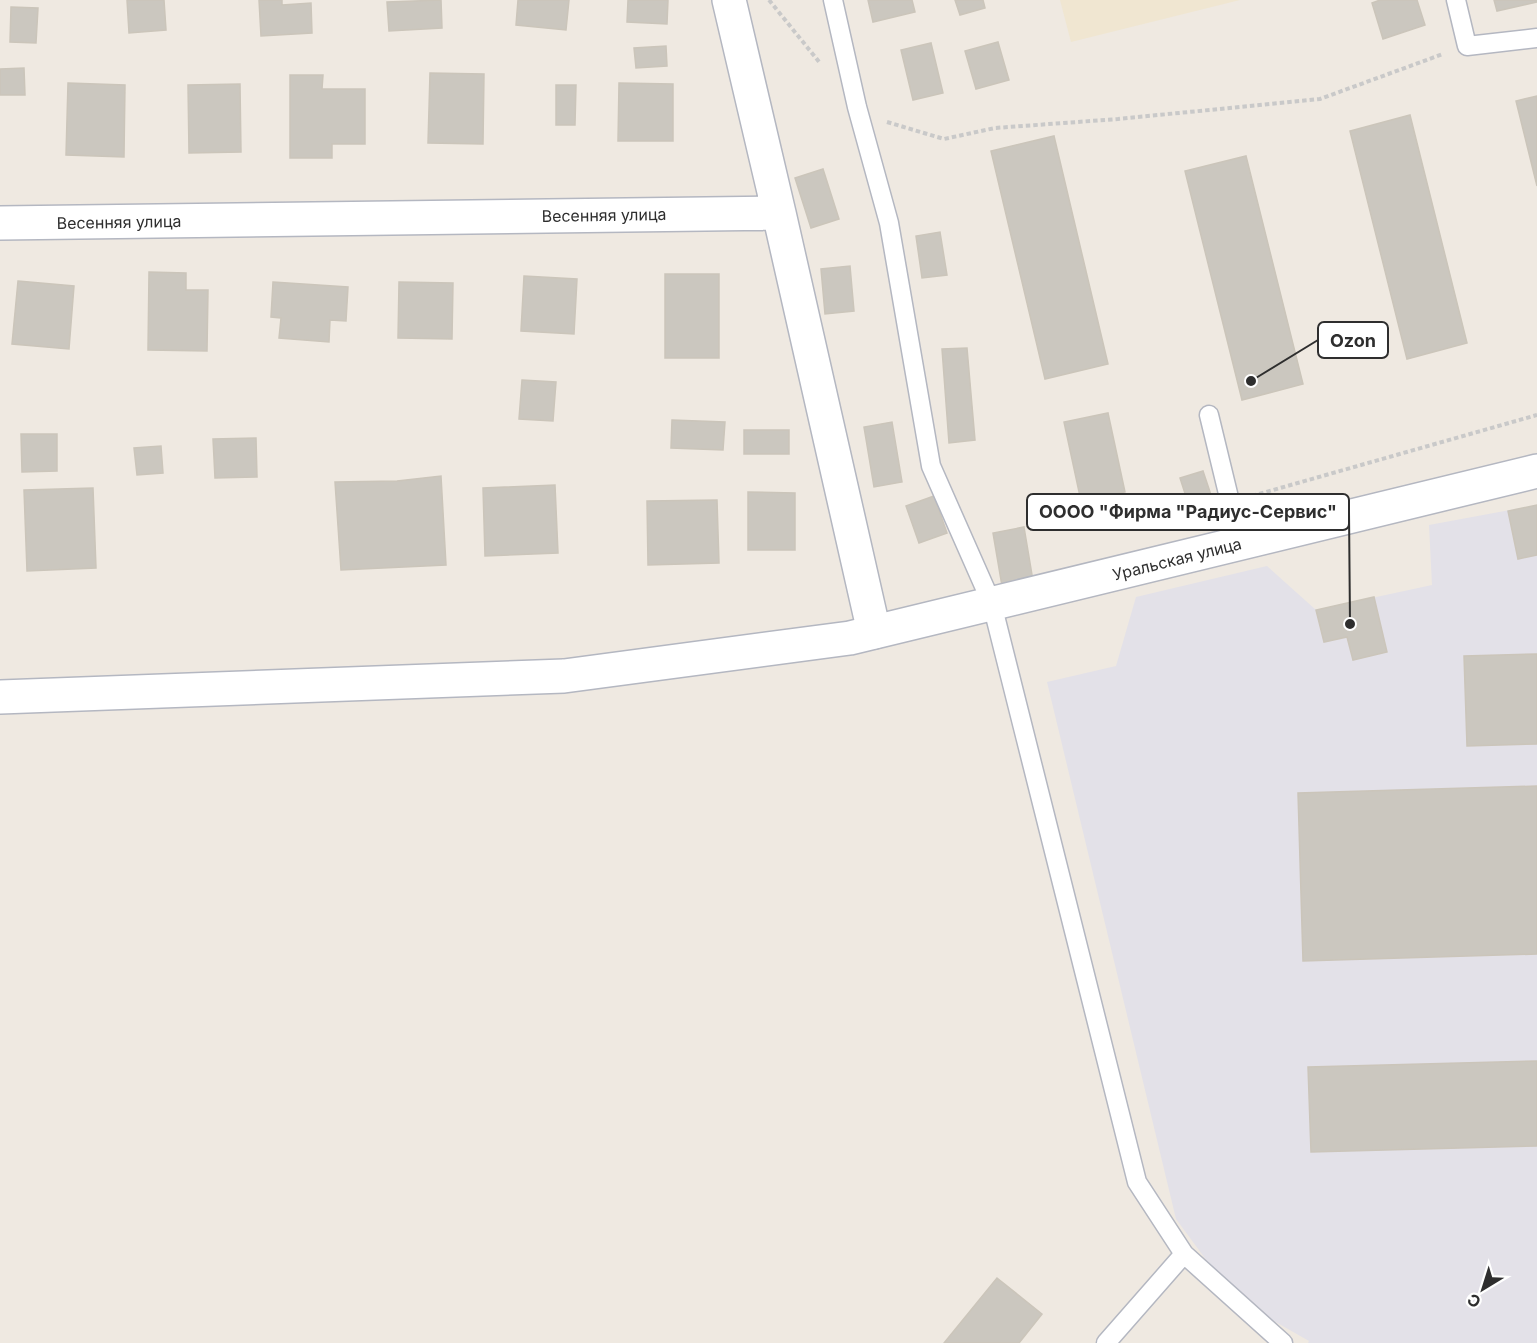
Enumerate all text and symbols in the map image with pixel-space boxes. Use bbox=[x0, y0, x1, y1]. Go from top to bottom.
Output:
street label: Весенняя улица bbox=[541, 204, 667, 226]
street label: Весенняя улица bbox=[56, 211, 182, 233]
callout: Ozon bbox=[1318, 322, 1388, 358]
text: Ozon bbox=[1330, 330, 1376, 351]
callout: ОООО "Фирма "Радиус-Сервис" bbox=[1027, 494, 1349, 530]
text: ОООО "Фирма "Радиус-Сервис" bbox=[1039, 501, 1337, 522]
street label: Уральская улица bbox=[1110, 533, 1244, 585]
north arrow bbox=[1453, 1259, 1513, 1319]
text: С bbox=[1463, 1289, 1485, 1312]

